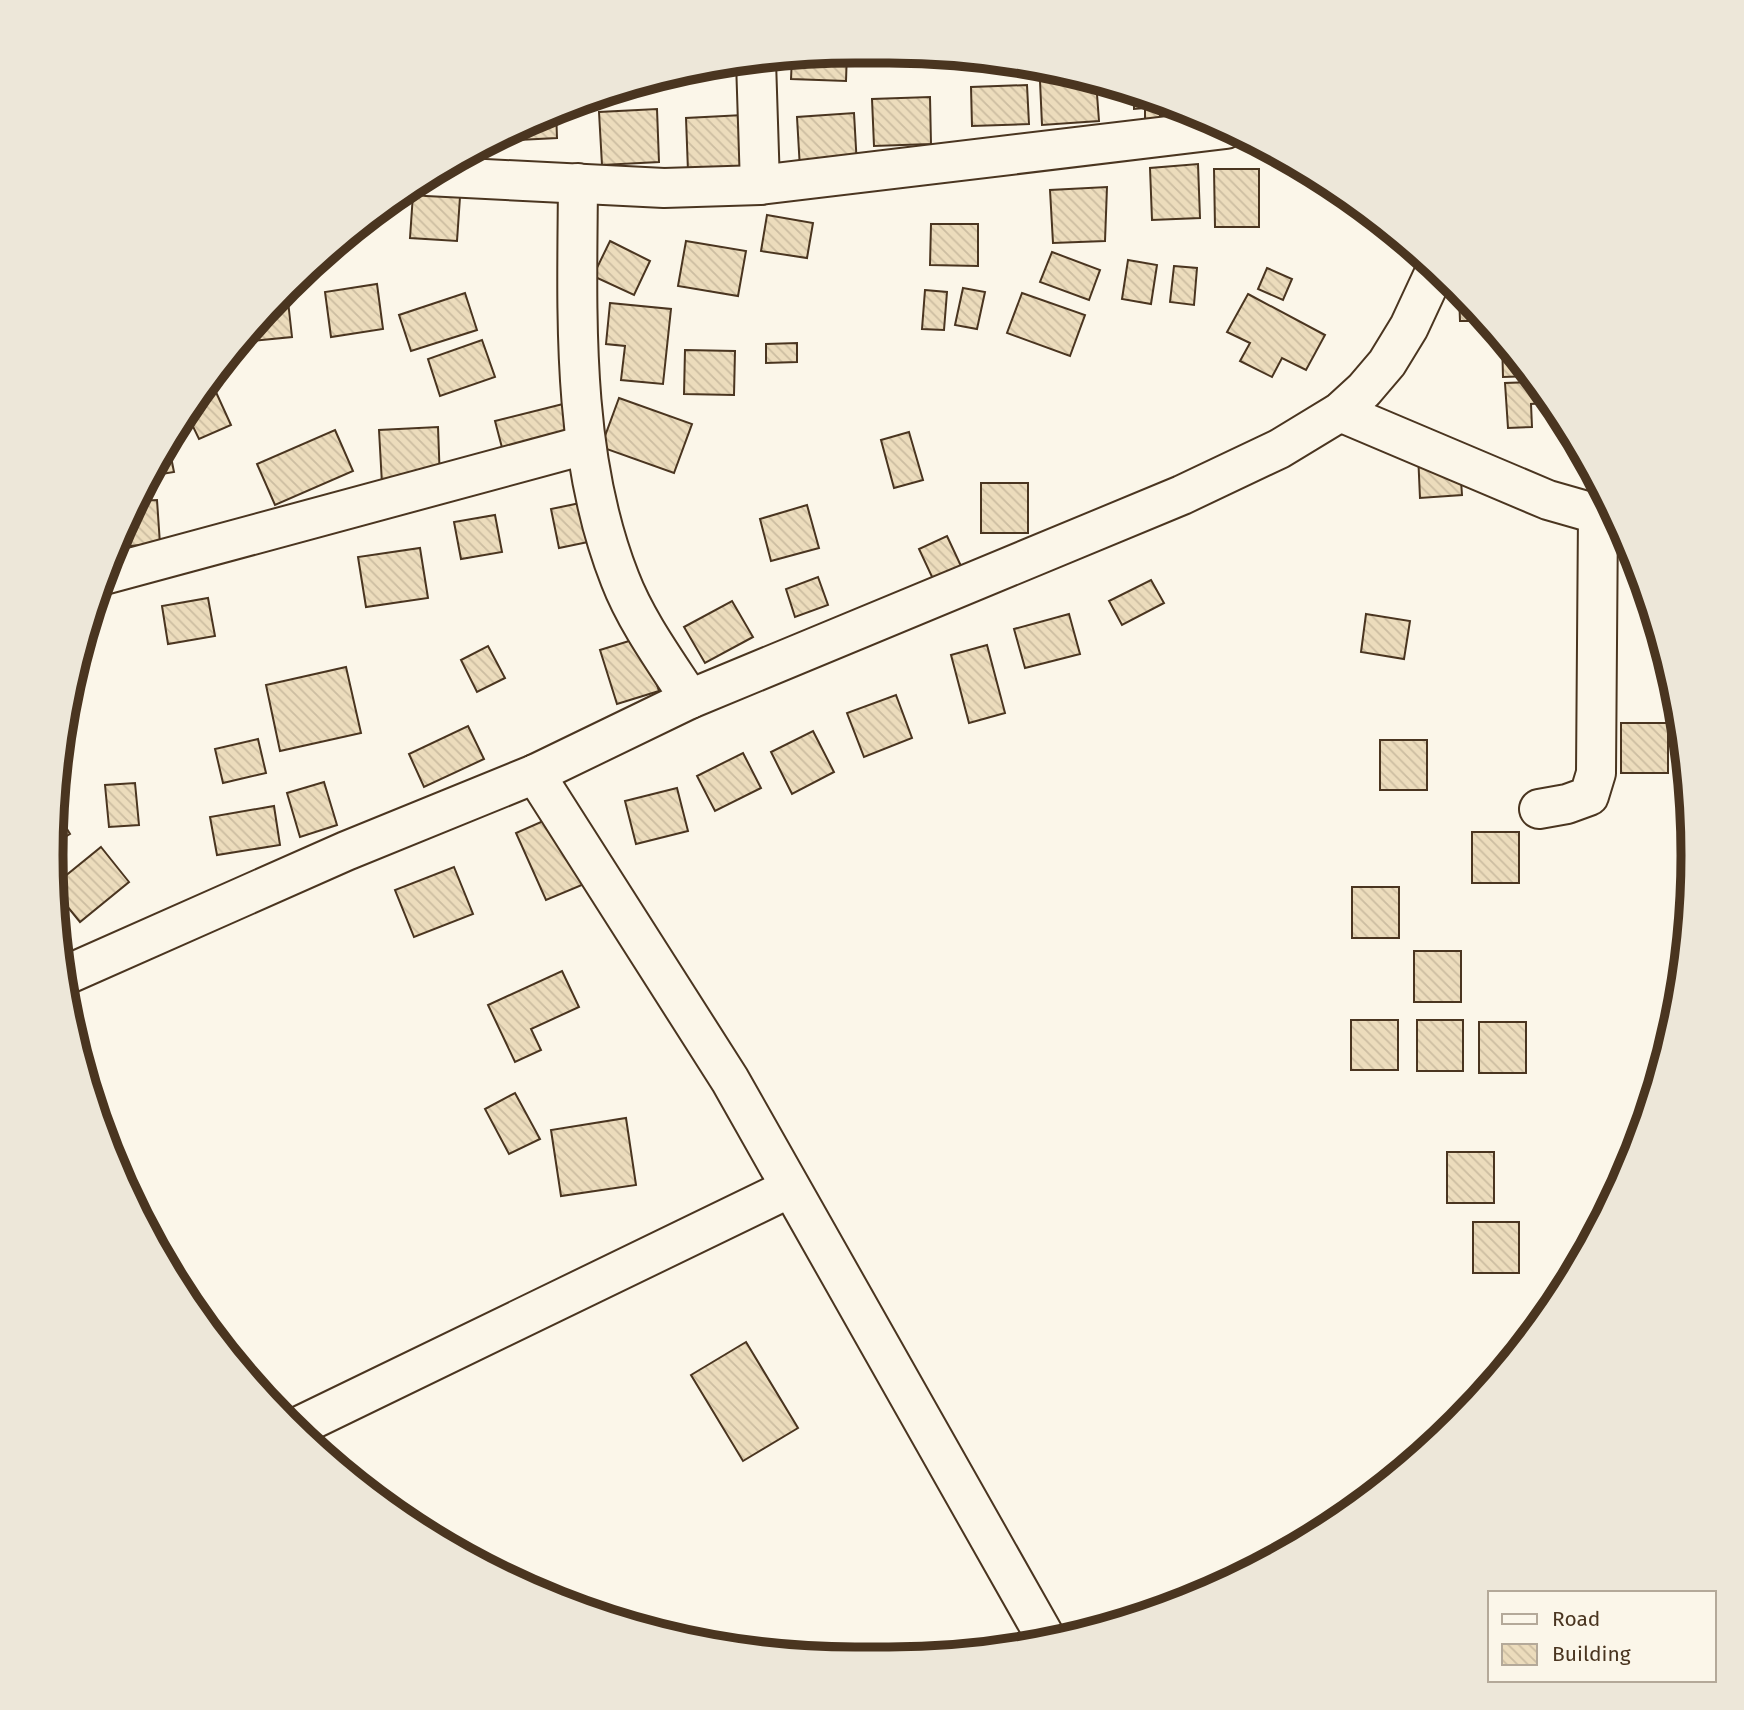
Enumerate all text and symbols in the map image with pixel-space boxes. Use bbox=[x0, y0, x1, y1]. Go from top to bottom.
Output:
legend bbox=[1488, 1591, 1716, 1682]
text: Road bbox=[1552, 1606, 1600, 1632]
text: Building bbox=[1552, 1641, 1631, 1667]

